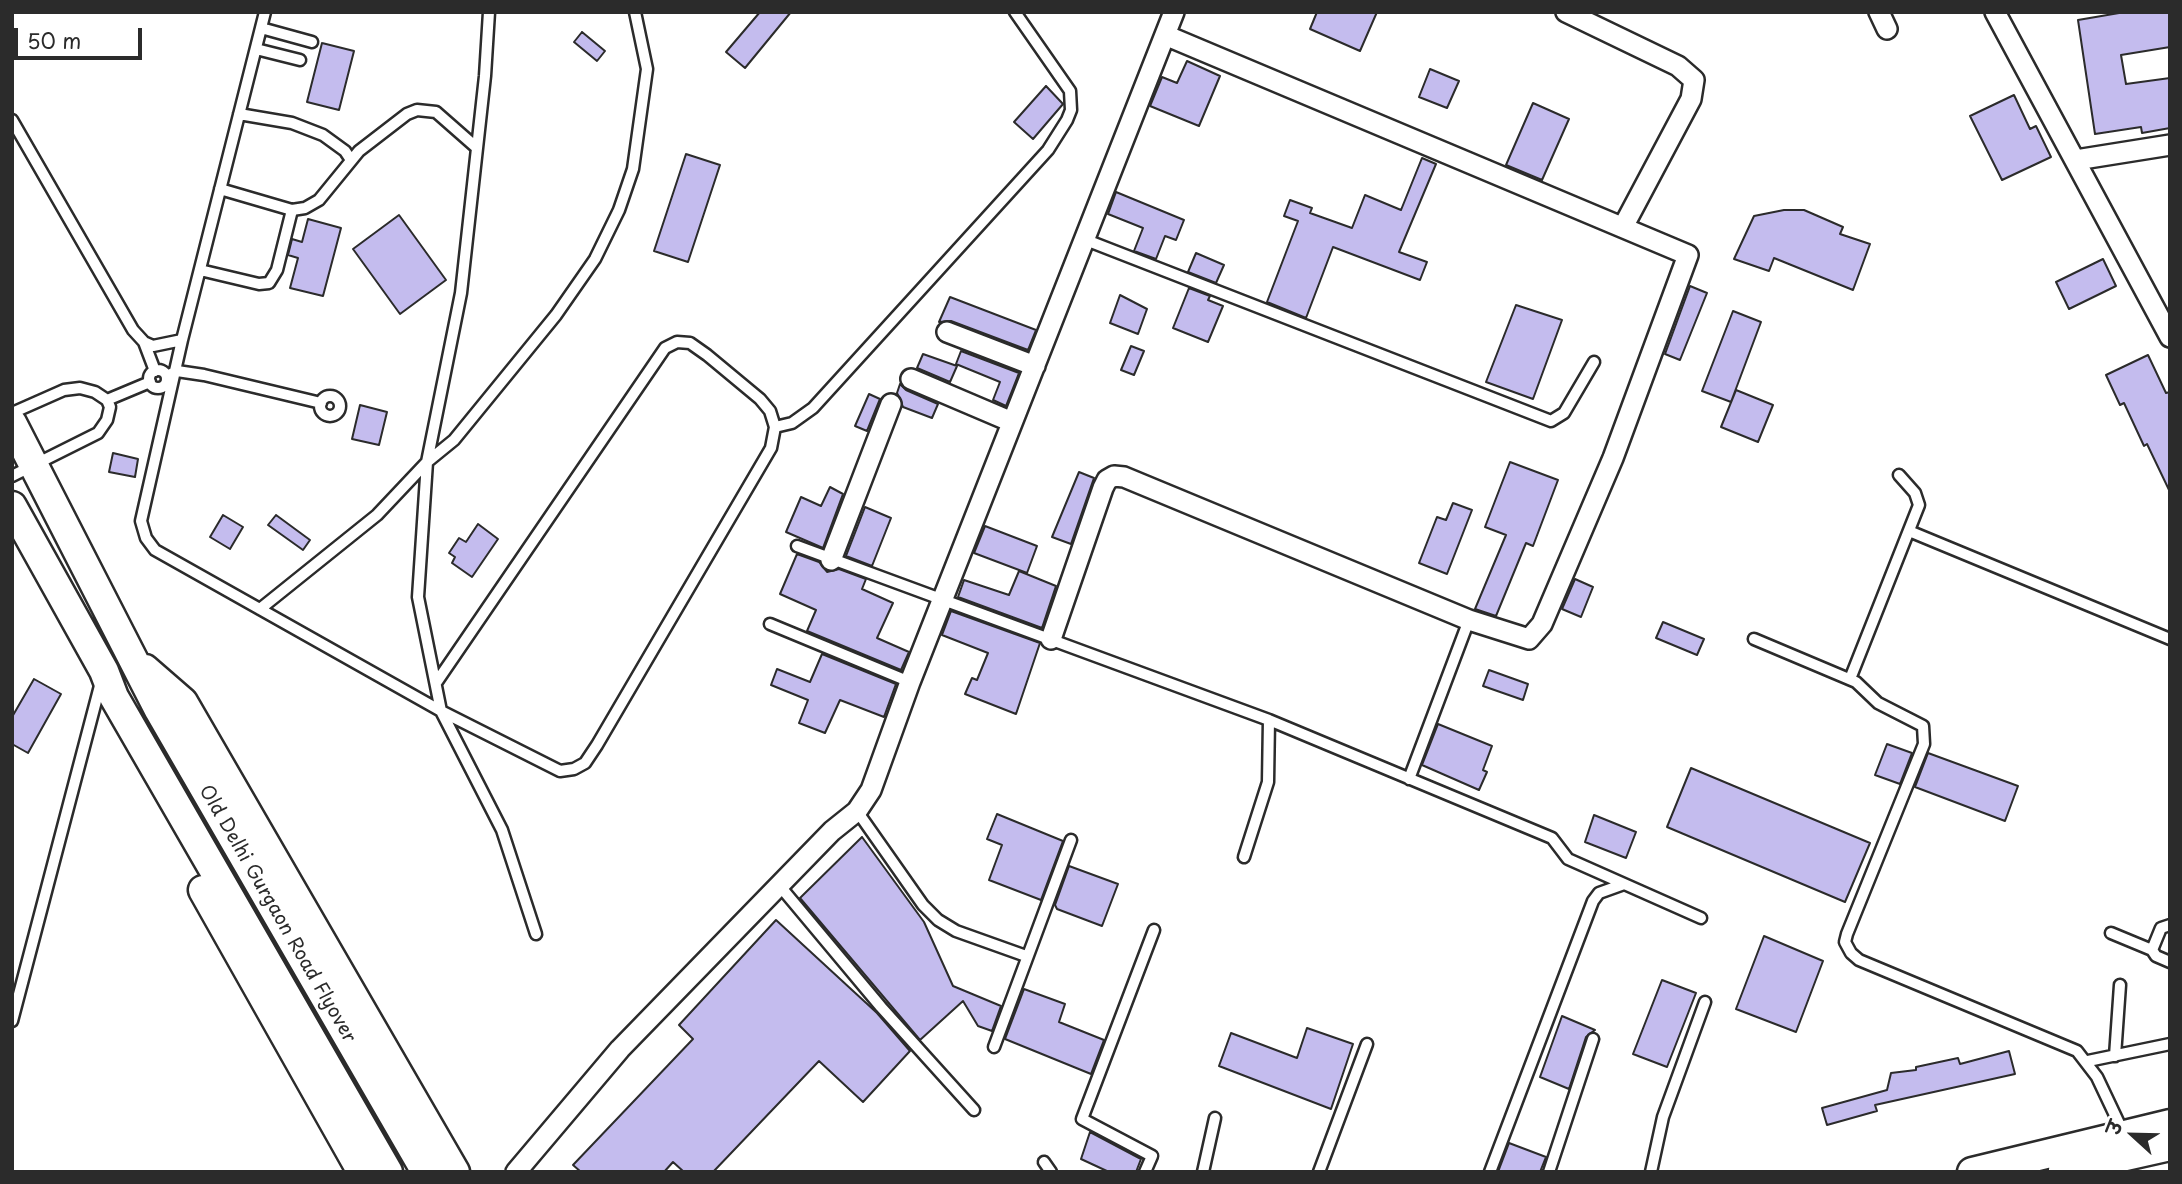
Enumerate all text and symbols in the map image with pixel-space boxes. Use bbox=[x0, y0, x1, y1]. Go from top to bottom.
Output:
scale bar bbox=[18, 14, 145, 58]
text: 50 m bbox=[27, 24, 81, 56]
street label: Old Delhi Gurgaon Road Flyover bbox=[194, 781, 360, 1047]
north arrow bbox=[2098, 1100, 2168, 1170]
text: उ bbox=[2098, 1116, 2129, 1138]

